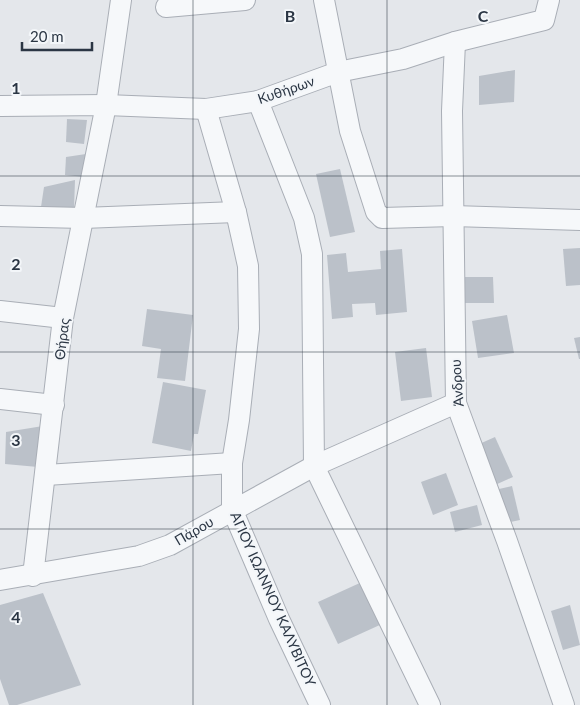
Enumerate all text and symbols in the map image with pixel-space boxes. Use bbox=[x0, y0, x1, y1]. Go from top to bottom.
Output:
text: B bbox=[285, 6, 295, 25]
text: C bbox=[478, 6, 489, 25]
scale bar bbox=[22, 20, 92, 52]
text: 20 m bbox=[30, 27, 64, 45]
street label: Κυθήρων bbox=[255, 72, 316, 107]
text: 1 bbox=[11, 78, 21, 97]
text: 2 bbox=[11, 254, 21, 273]
street label: Θήρας bbox=[51, 317, 73, 361]
street label: Άνδρου bbox=[446, 359, 467, 407]
text: 3 bbox=[11, 430, 21, 449]
street label: ΑΓΙΟΥ ΙΩΑΝΝΟΥ ΚΑΛΥΒΙΤΟΥ bbox=[227, 509, 320, 689]
street label: Πάρου bbox=[171, 513, 216, 549]
text: 4 bbox=[11, 607, 21, 626]

